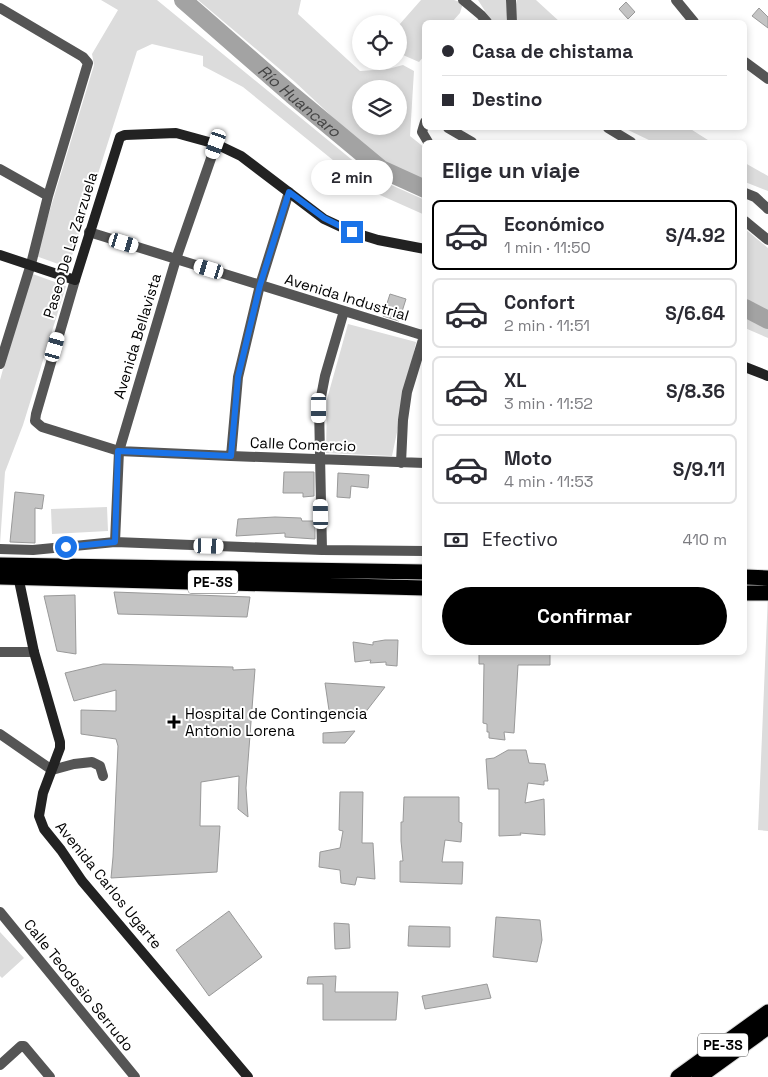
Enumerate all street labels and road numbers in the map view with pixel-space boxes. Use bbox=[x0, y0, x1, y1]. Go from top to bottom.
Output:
street label: Paseo De La Zarzuela bbox=[39, 169, 101, 320]
street label: Avenida Industrial bbox=[283, 269, 411, 325]
street label: Avenida Bellavista bbox=[109, 271, 165, 401]
street label: Calle Comercio bbox=[250, 433, 356, 455]
road number: PE-3S bbox=[188, 570, 238, 594]
street label: Avenida Carlos Ugarte bbox=[52, 817, 166, 953]
street label: Calle Teodosio Serrudo bbox=[20, 915, 138, 1055]
road number: PE-3S bbox=[698, 1034, 748, 1056]

